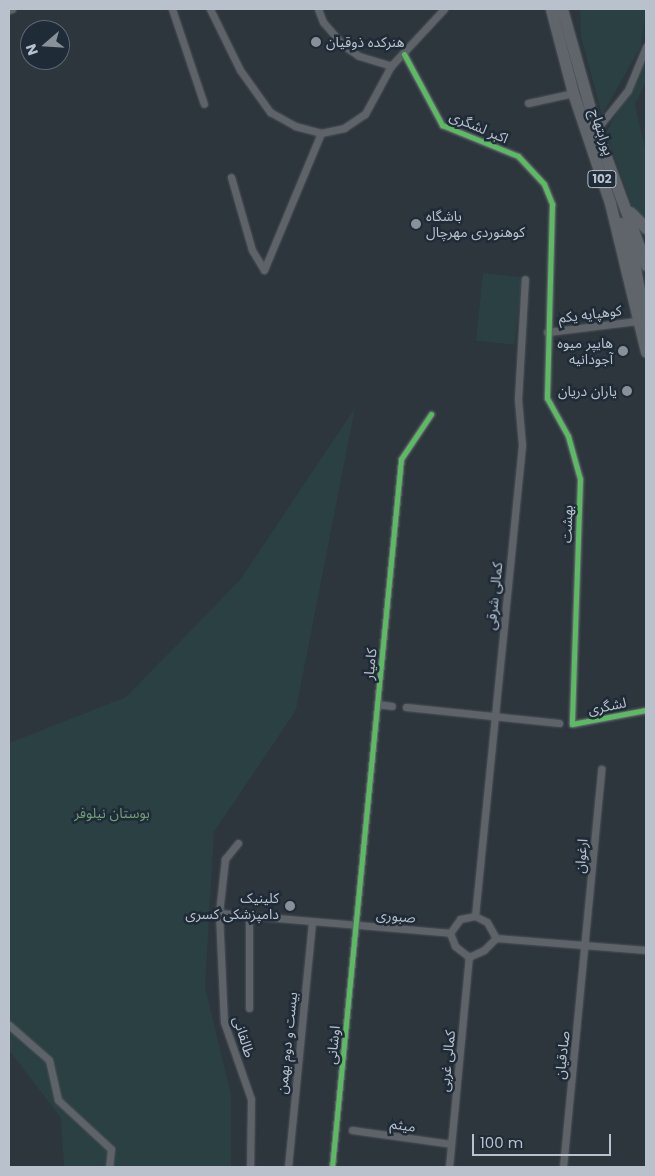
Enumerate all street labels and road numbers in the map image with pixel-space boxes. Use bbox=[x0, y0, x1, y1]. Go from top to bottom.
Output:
street label: اکبر لشگری bbox=[447, 107, 511, 147]
street label: پورابتهاج bbox=[587, 107, 617, 157]
road number: 102 bbox=[587, 170, 617, 188]
street label: کوهپایه یکم bbox=[557, 302, 623, 326]
street label: بهشت bbox=[558, 505, 576, 543]
street label: کمالی شرقی bbox=[482, 561, 506, 631]
street label: کامیار bbox=[360, 647, 380, 681]
street label: لشگری bbox=[586, 694, 628, 718]
street label: ارغوان bbox=[571, 838, 591, 874]
street label: صبوری bbox=[375, 906, 417, 926]
street label: بیست و دوم بهمن bbox=[273, 991, 301, 1095]
street label: طالقانی bbox=[230, 1014, 258, 1060]
street label: اوشانی bbox=[323, 1025, 343, 1065]
street label: کمالی غربی bbox=[435, 1029, 459, 1093]
street label: صادقیان bbox=[551, 1030, 573, 1080]
street label: میثم bbox=[389, 1115, 417, 1135]

